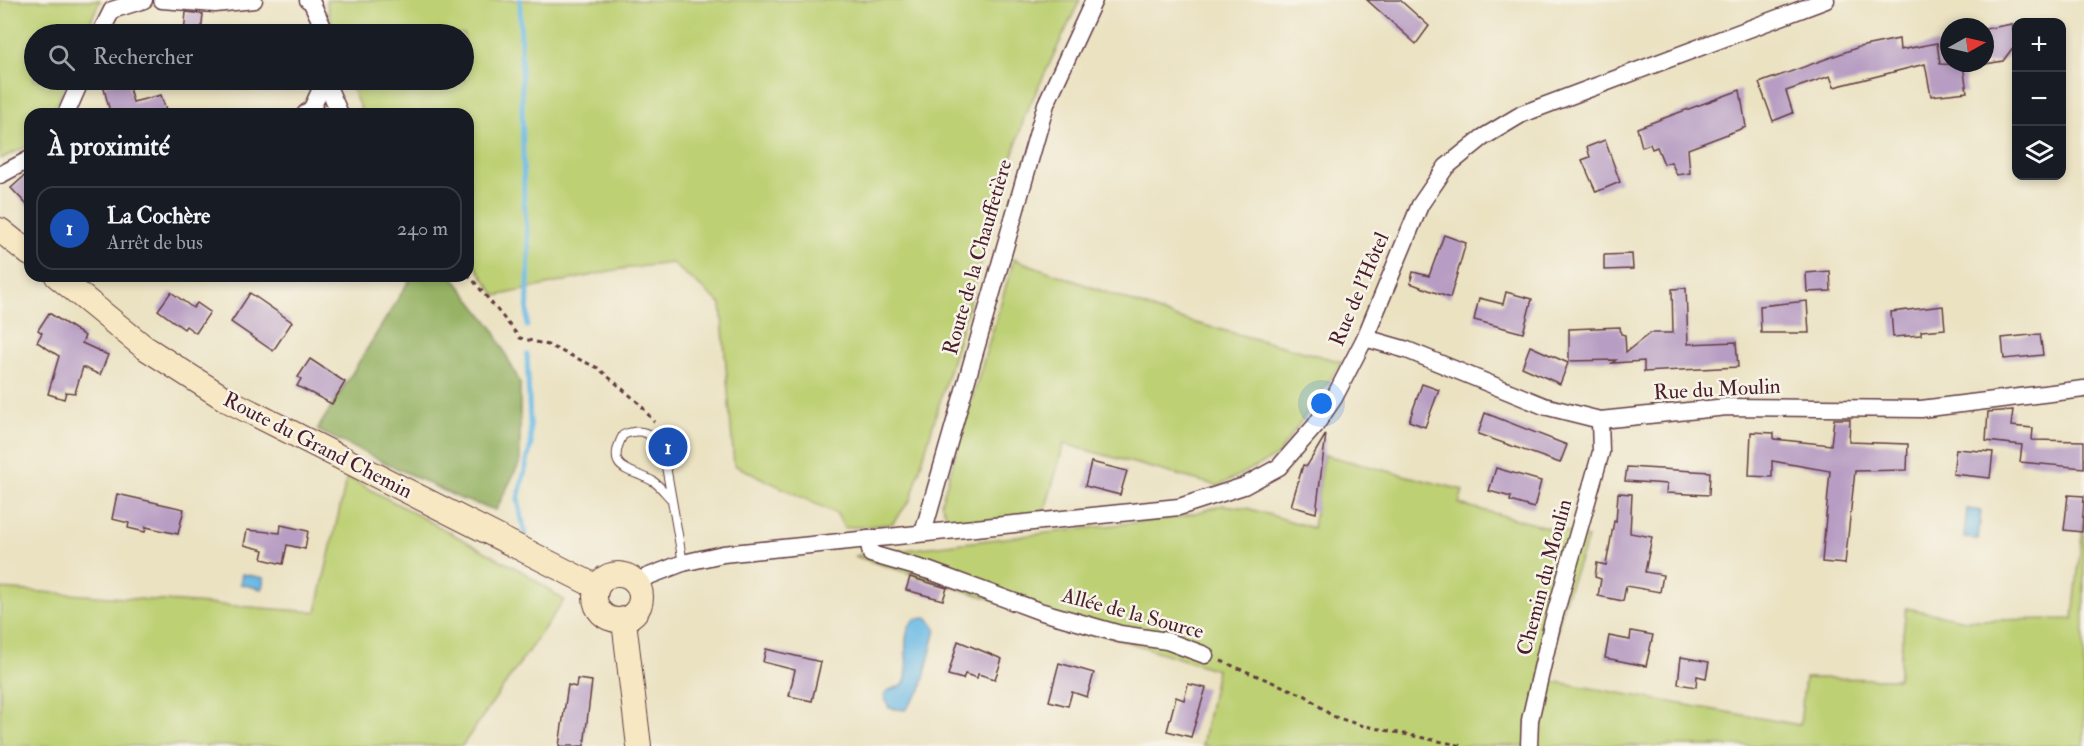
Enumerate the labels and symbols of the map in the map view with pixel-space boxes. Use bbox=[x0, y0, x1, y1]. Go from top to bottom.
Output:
north arrow bbox=[1940, 18, 1994, 72]
street label: Route de la Chauffetière bbox=[937, 156, 1018, 358]
street label: Rue de l'Hôtel bbox=[1323, 228, 1396, 350]
street label: Rue du Moulin bbox=[1653, 373, 1781, 406]
street label: Route du Grand Chemin bbox=[219, 386, 417, 505]
your location bbox=[1307, 389, 1336, 418]
pin: 1 bbox=[648, 424, 688, 470]
street label: Chemin du Moulin bbox=[1511, 496, 1578, 658]
street label: Allée de la Source bbox=[1058, 581, 1207, 645]

